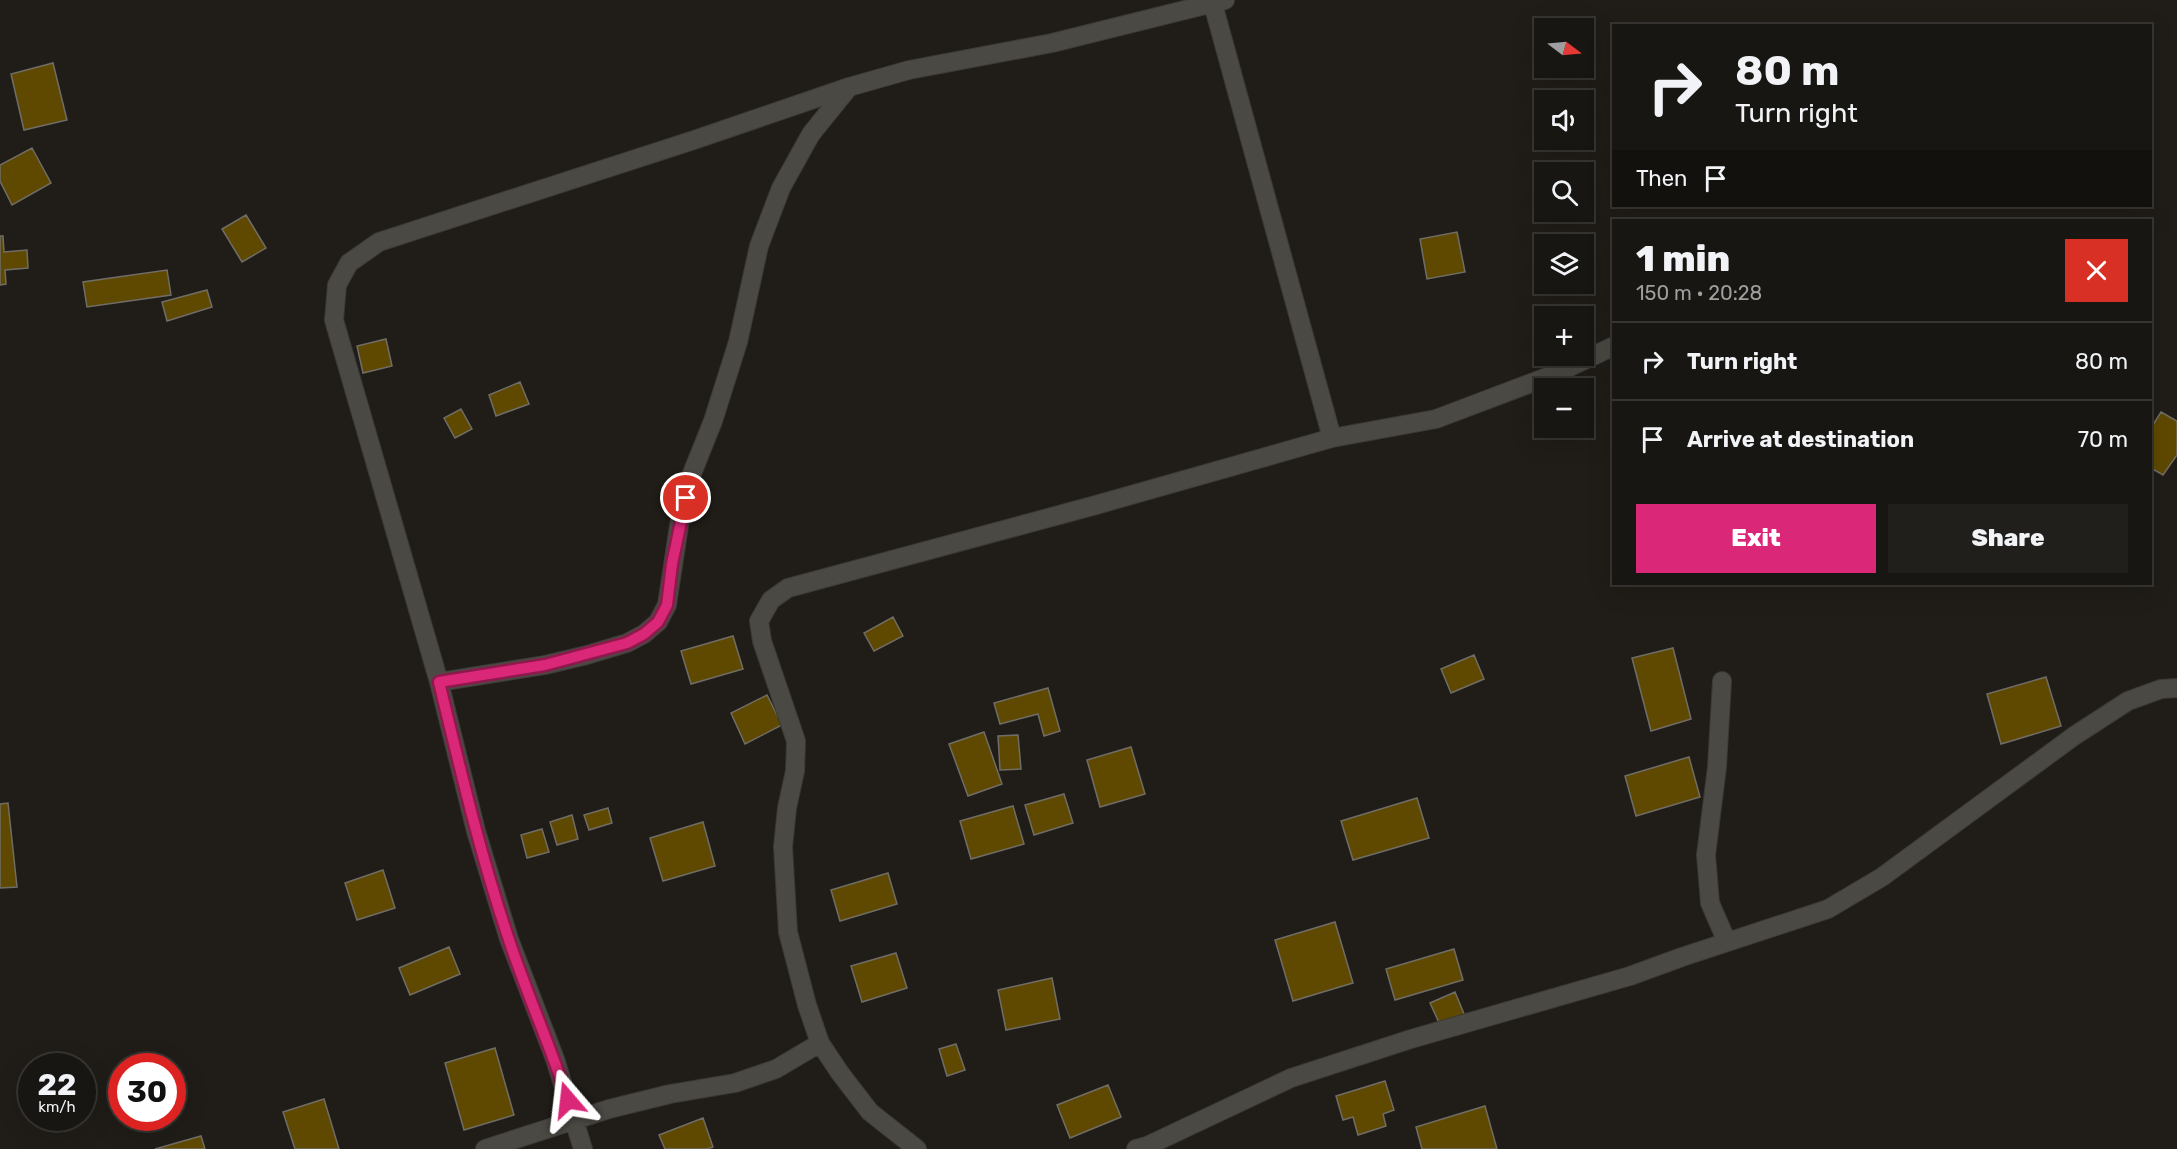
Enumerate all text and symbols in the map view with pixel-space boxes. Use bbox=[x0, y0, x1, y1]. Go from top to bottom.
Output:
north arrow bbox=[1534, 18, 1594, 78]
map controls bbox=[1534, 18, 1594, 438]
text: 80 m bbox=[1735, 46, 1839, 96]
icon: right bbox=[1636, 48, 1714, 126]
button: sound bbox=[1534, 90, 1594, 150]
text: Turn right bbox=[1735, 97, 1858, 129]
button: search bbox=[1534, 162, 1594, 222]
icon: arrive bbox=[1699, 162, 1732, 195]
text: Then bbox=[1636, 165, 1687, 192]
button: layers bbox=[1534, 234, 1594, 294]
text: 1 min bbox=[1636, 237, 1730, 280]
button: close bbox=[2065, 239, 2128, 302]
text: 150 m · 20:28 bbox=[1636, 281, 1762, 305]
button: + bbox=[1534, 306, 1594, 366]
icon: right bbox=[1636, 345, 1669, 378]
text: Turn right bbox=[1687, 348, 1797, 375]
text: 80 m bbox=[2075, 348, 2128, 375]
button: − bbox=[1534, 378, 1594, 438]
icon: arrive bbox=[1636, 423, 1669, 456]
text: Arrive at destination bbox=[1687, 426, 1914, 453]
text: 70 m bbox=[2078, 426, 2128, 453]
pin bbox=[660, 472, 711, 523]
icon: arrive bbox=[669, 481, 702, 514]
button: Exit bbox=[1636, 504, 1876, 573]
button: Share bbox=[1888, 504, 2128, 573]
speed limit sign: 30 bbox=[108, 1053, 186, 1131]
text: 22 bbox=[38, 1067, 77, 1103]
position arrow bbox=[536, 1068, 600, 1132]
text: km/h bbox=[38, 1098, 76, 1116]

